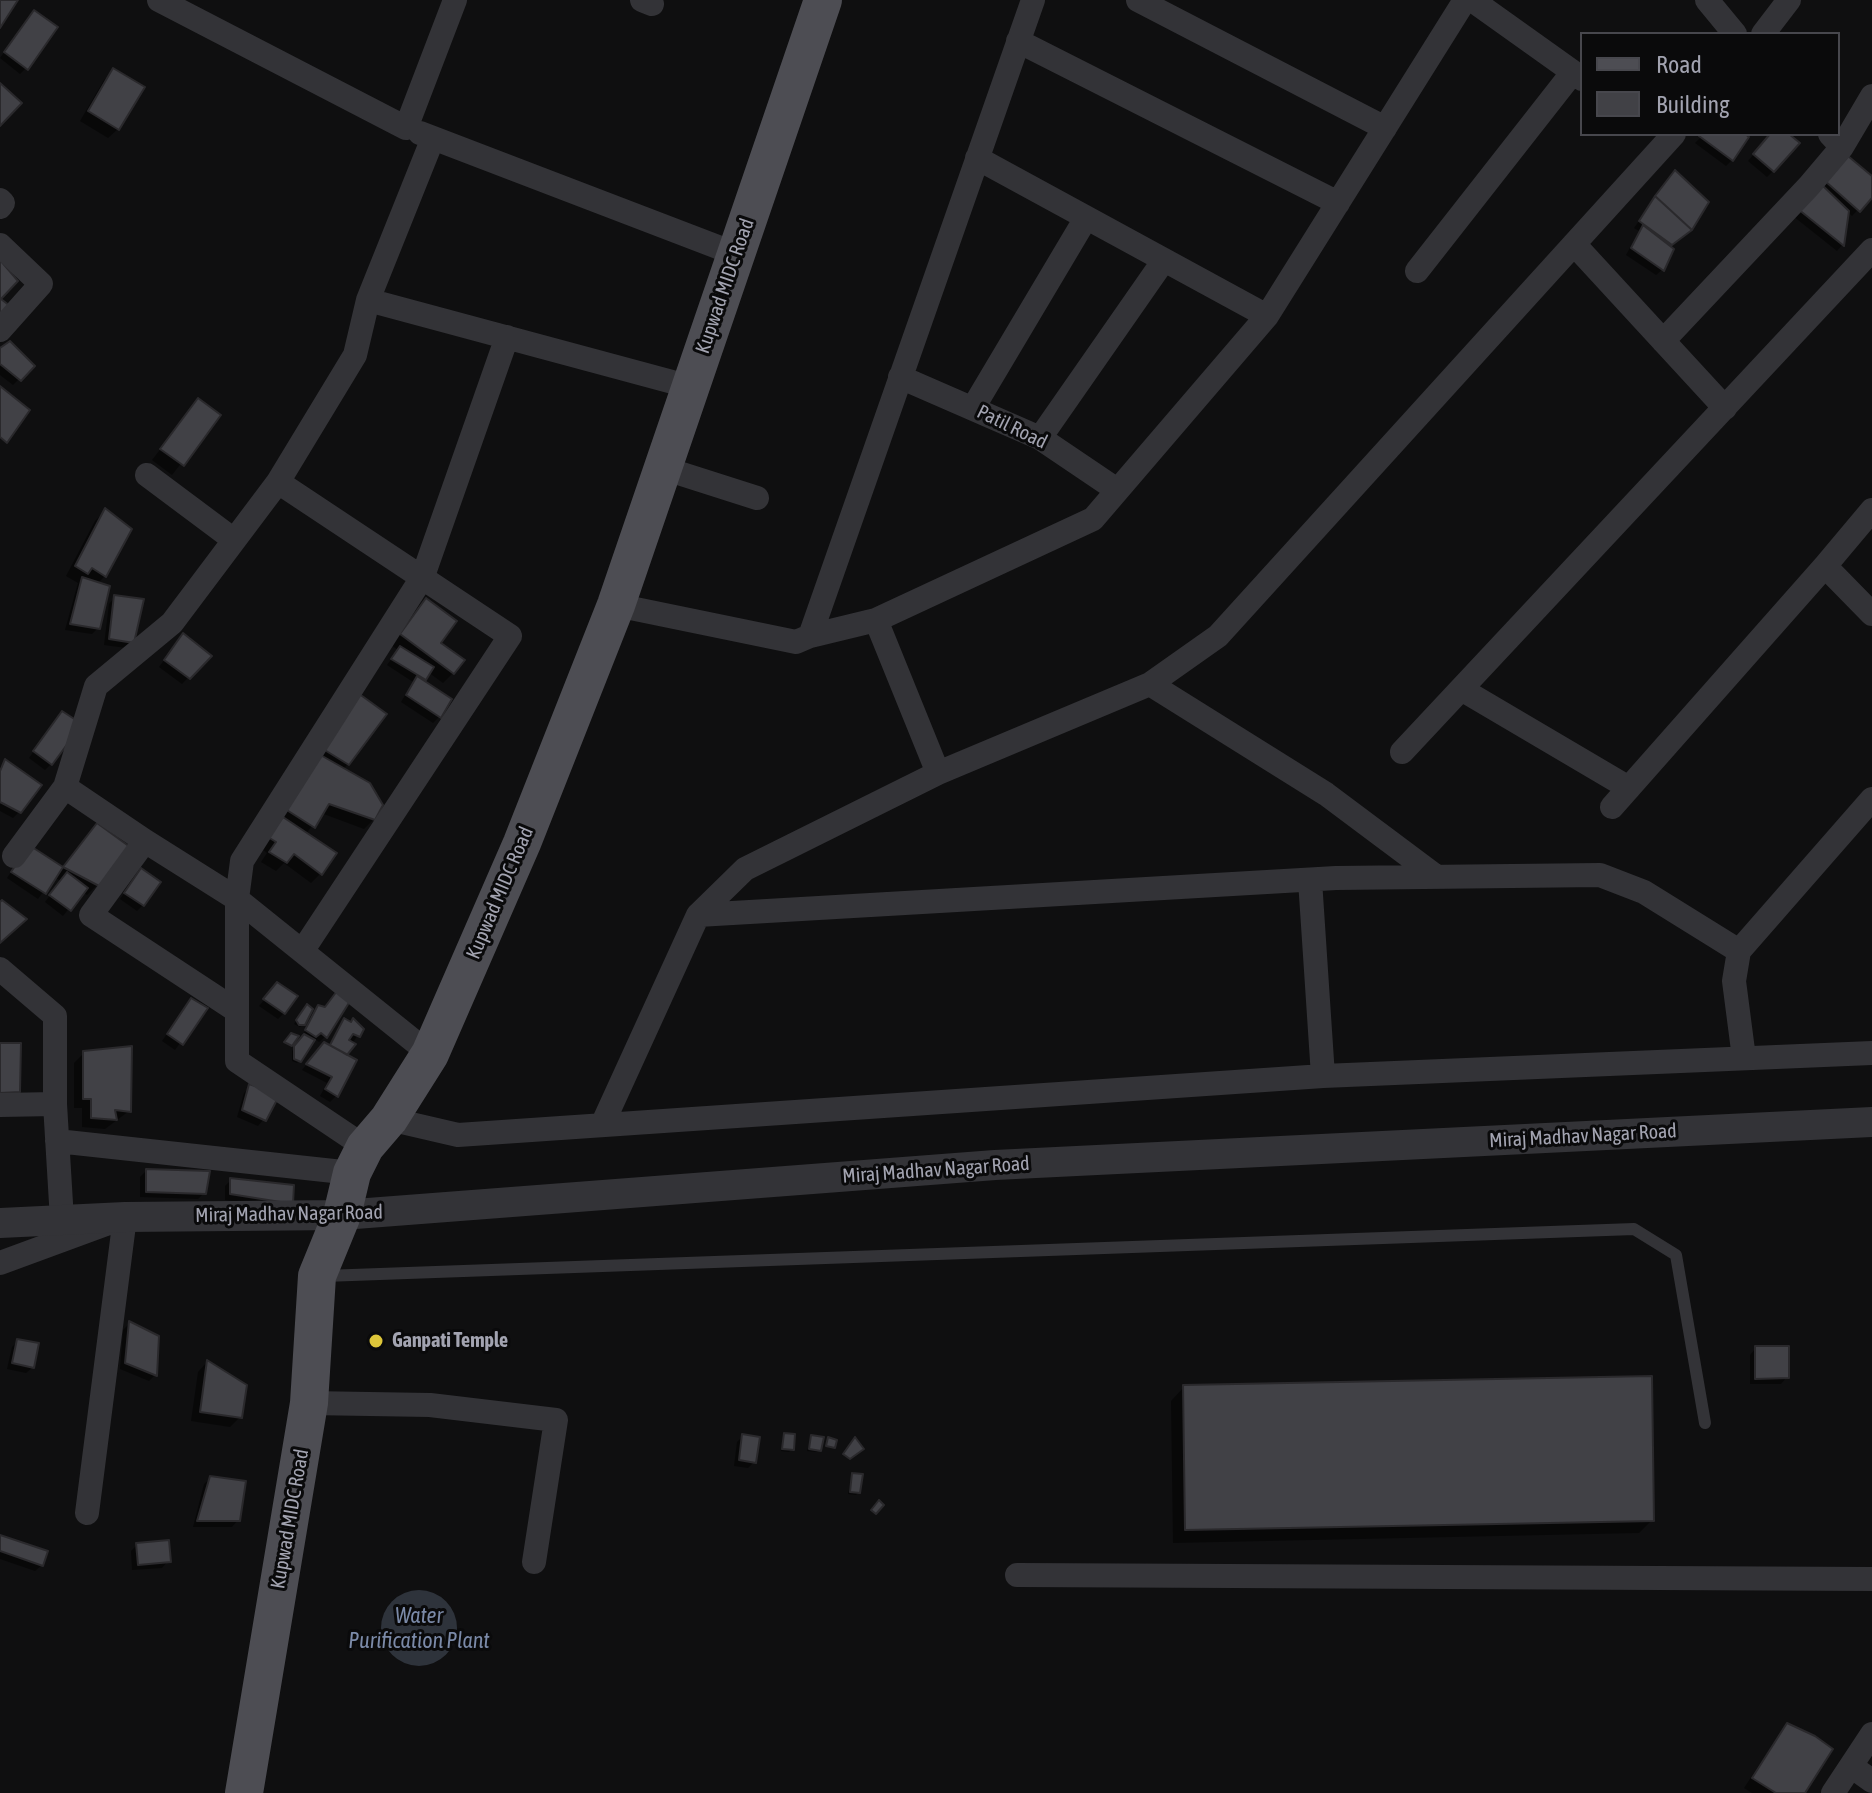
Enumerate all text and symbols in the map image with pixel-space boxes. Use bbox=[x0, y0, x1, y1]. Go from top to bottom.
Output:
legend bbox=[1580, 32, 1840, 136]
text: Road bbox=[1656, 51, 1702, 78]
text: Building bbox=[1656, 91, 1729, 118]
street label: Kupwad MIDC Road bbox=[691, 215, 759, 357]
street label: Patil Road bbox=[973, 400, 1051, 454]
street label: Kupwad MIDC Road bbox=[461, 823, 539, 963]
street label: Miraj Madhav Nagar Road bbox=[1489, 1119, 1677, 1153]
street label: Miraj Madhav Nagar Road bbox=[842, 1151, 1030, 1189]
street label: Miraj Madhav Nagar Road bbox=[195, 1200, 383, 1228]
place label: Ganpati Temple bbox=[392, 1329, 508, 1353]
marker: Ganpati Temple bbox=[367, 1332, 385, 1350]
street label: Kupwad MIDC Road bbox=[266, 1447, 314, 1591]
water label: Water Purification Plant bbox=[348, 1603, 490, 1654]

